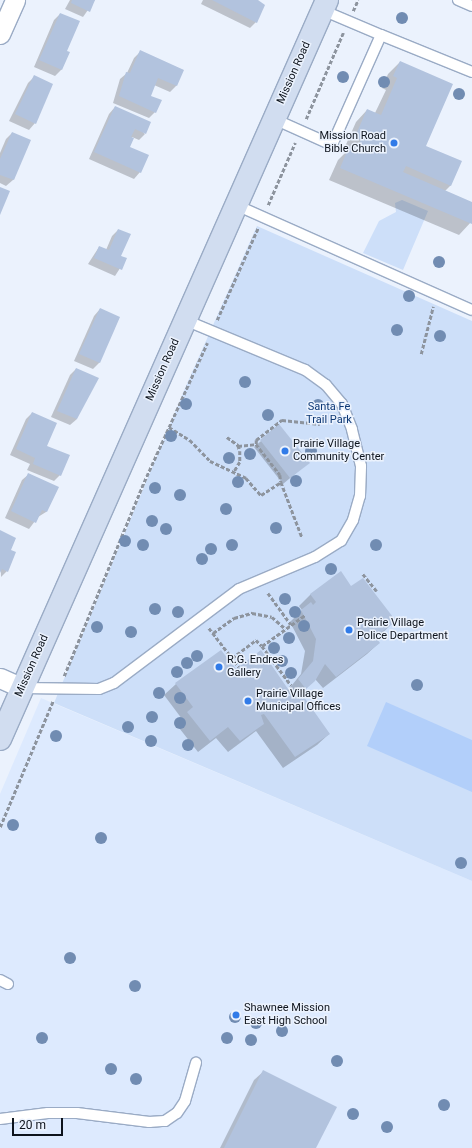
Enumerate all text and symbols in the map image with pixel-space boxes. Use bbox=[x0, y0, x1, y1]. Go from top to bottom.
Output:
street label: Mission Road bbox=[274, 40, 314, 106]
place label: Mission Road Bible Church bbox=[319, 130, 386, 156]
marker: Mission Road Bible Church bbox=[389, 138, 399, 148]
street label: Mission Road bbox=[143, 337, 183, 403]
park label: Santa Fe Trail Park bbox=[306, 401, 352, 427]
place label: Prairie Village Community Center bbox=[293, 438, 384, 464]
marker: Prairie Village Community Center bbox=[280, 446, 290, 456]
place label: Prairie Village Police Department bbox=[357, 617, 448, 643]
marker: Prairie Village Police Department bbox=[344, 625, 354, 635]
street label: Mission Road bbox=[12, 633, 52, 699]
place label: R.G. Endres Gallery bbox=[227, 654, 283, 680]
marker: R.G. Endres Gallery bbox=[214, 662, 224, 672]
place label: Prairie Village Municipal Offices bbox=[256, 688, 341, 714]
marker: Prairie Village Municipal Offices bbox=[243, 696, 253, 706]
place label: Shawnee Mission East High School bbox=[244, 1002, 330, 1028]
marker: Shawnee Mission East High School bbox=[231, 1010, 241, 1020]
scale bar bbox=[14, 1110, 65, 1136]
text: 20 m bbox=[19, 1118, 46, 1132]

